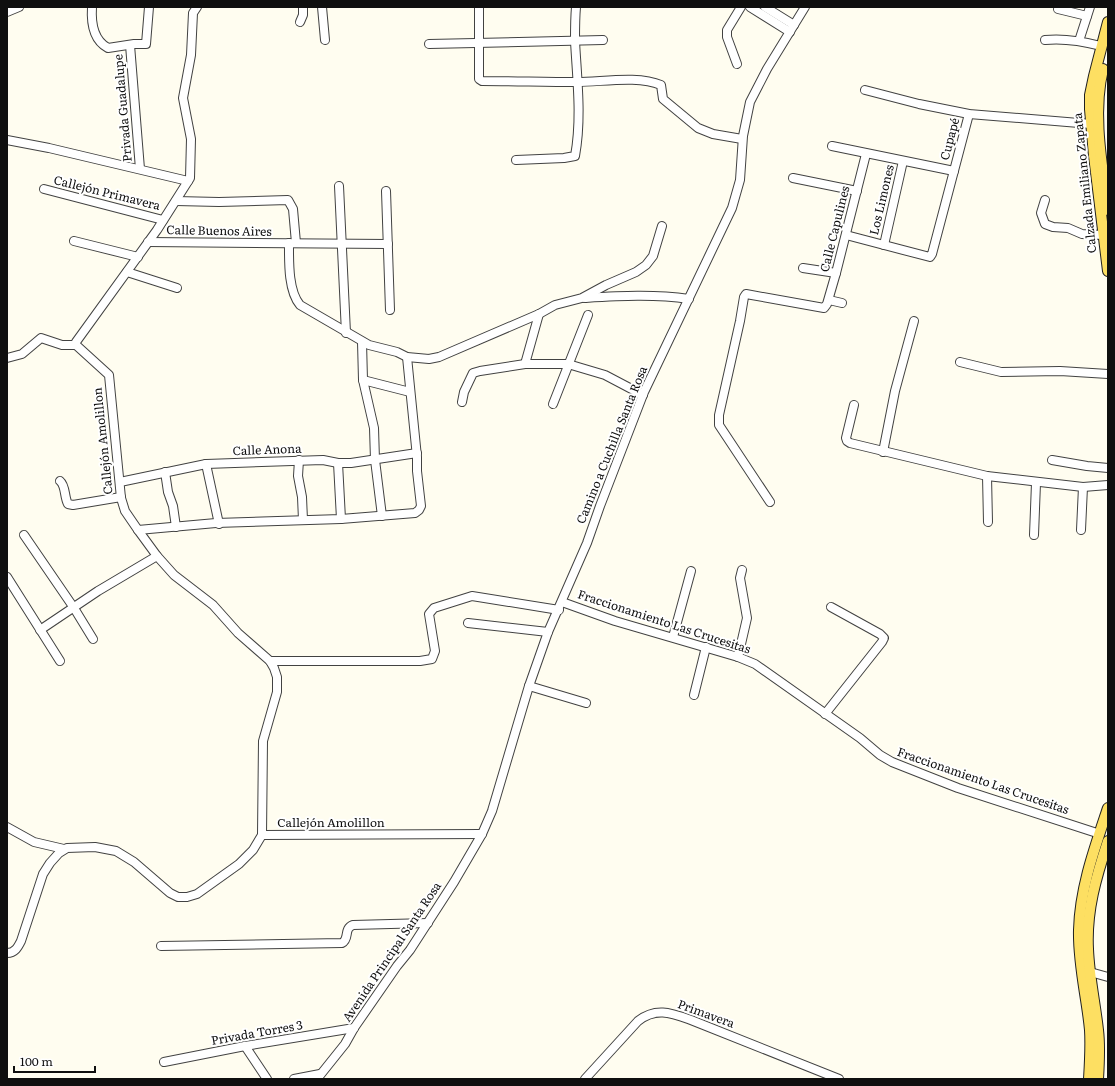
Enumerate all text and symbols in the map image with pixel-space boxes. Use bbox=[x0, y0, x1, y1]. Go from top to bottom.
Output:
street label: Privada Guadalupe bbox=[108, 54, 136, 163]
street label: Calzada Emiliano Zapata bbox=[1068, 111, 1100, 254]
street label: Cupapé bbox=[935, 116, 963, 162]
street label: Los Limones bbox=[864, 162, 898, 237]
street label: Callejón Primavera bbox=[52, 170, 163, 214]
street label: Calle Capulines bbox=[815, 183, 854, 274]
street label: Calle Buenos Aires bbox=[166, 220, 272, 240]
street label: Camino a Cuchilla Santa Rosa bbox=[571, 363, 651, 526]
street label: Callejón Amolillon bbox=[87, 387, 117, 496]
street label: Calle Anona bbox=[232, 439, 302, 459]
street label: Fraccionamiento Las Crucesitas bbox=[575, 585, 754, 658]
street label: Fraccionamiento Las Crucesitas bbox=[895, 742, 1072, 818]
street label: Callejón Amolillon bbox=[277, 813, 385, 831]
street label: Avenida Principal Santa Rosa bbox=[337, 877, 445, 1025]
street label: Primavera bbox=[675, 994, 738, 1032]
street label: Privada Torres 3 bbox=[210, 1015, 304, 1049]
scale bar bbox=[14, 1048, 95, 1074]
text: 100 m bbox=[20, 1052, 53, 1070]

